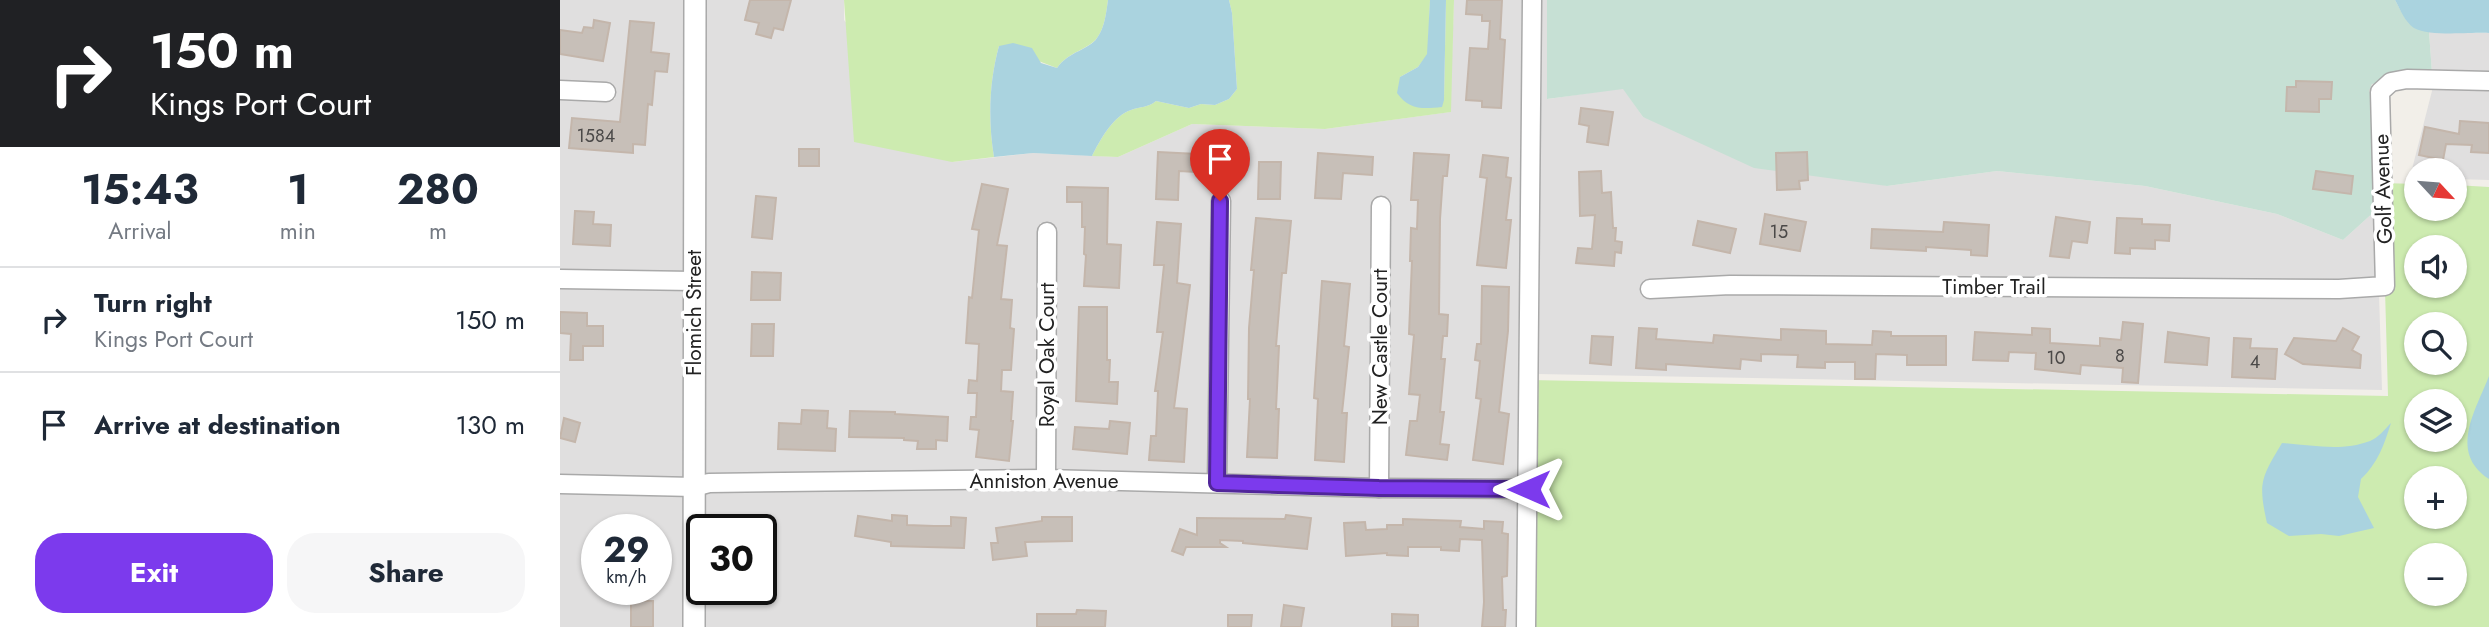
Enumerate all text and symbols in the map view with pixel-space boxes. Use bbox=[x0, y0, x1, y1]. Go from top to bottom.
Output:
text: 150 m bbox=[150, 16, 294, 86]
icon: right bbox=[35, 28, 126, 119]
text: Kings Port Court bbox=[150, 81, 371, 127]
house number: 1584 bbox=[577, 123, 615, 149]
pin bbox=[1190, 129, 1250, 201]
street label: Golf Avenue bbox=[2366, 133, 2400, 245]
icon: arrive bbox=[1201, 140, 1239, 178]
north arrow bbox=[2404, 158, 2468, 220]
map controls bbox=[2404, 158, 2467, 606]
text: 15:43 bbox=[81, 159, 199, 220]
text: 1 bbox=[287, 159, 309, 220]
text: 280 bbox=[397, 159, 479, 220]
text: Arrival bbox=[108, 214, 172, 248]
text: min bbox=[280, 214, 316, 248]
text: m bbox=[429, 214, 447, 248]
house number: 15 bbox=[1770, 219, 1788, 245]
button: sound bbox=[2404, 235, 2467, 298]
street label: Flomich Street bbox=[679, 250, 709, 376]
street label: New Castle Court bbox=[1365, 269, 1395, 425]
street label: Timber Trail bbox=[1942, 272, 2046, 302]
street label: Royal Oak Court bbox=[1032, 283, 1062, 427]
text: Turn right bbox=[94, 284, 212, 322]
icon: right bbox=[35, 301, 73, 339]
text: 150 m bbox=[455, 301, 525, 339]
button: search bbox=[2404, 312, 2467, 375]
text: Kings Port Court bbox=[94, 322, 253, 356]
house number: 8 bbox=[2115, 343, 2125, 369]
house number: 10 bbox=[2047, 345, 2066, 371]
house number: 4 bbox=[2250, 349, 2260, 375]
button: layers bbox=[2404, 389, 2467, 452]
icon: arrive bbox=[35, 406, 73, 444]
text: Arrive at destination bbox=[94, 406, 341, 444]
text: 130 m bbox=[455, 406, 525, 444]
position arrow bbox=[1492, 452, 1566, 526]
street label: Anniston Avenue bbox=[969, 466, 1119, 496]
button: + bbox=[2404, 466, 2467, 529]
speed limit sign: 30 bbox=[686, 514, 777, 605]
text: 29 bbox=[603, 525, 650, 575]
button: Exit bbox=[35, 533, 273, 613]
button: Share bbox=[287, 533, 525, 613]
button: − bbox=[2404, 543, 2467, 606]
text: km/h bbox=[606, 564, 647, 590]

